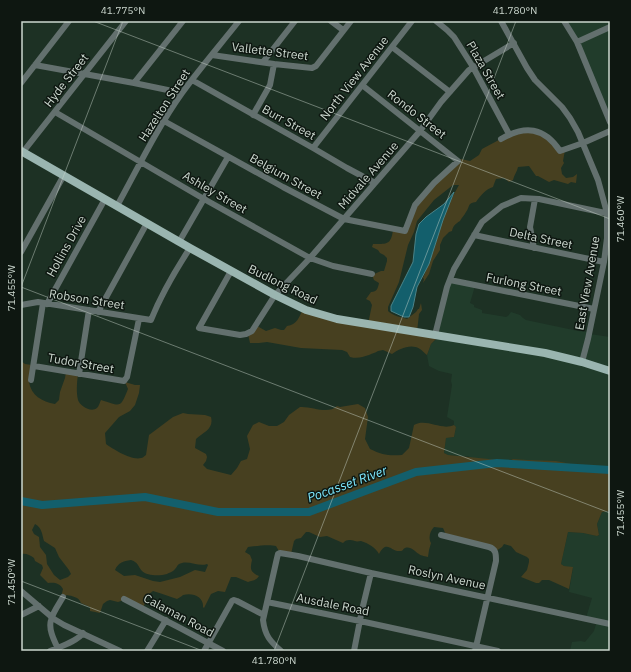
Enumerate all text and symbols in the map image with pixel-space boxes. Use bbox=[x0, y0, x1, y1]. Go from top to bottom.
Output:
text: 41.775°N bbox=[101, 4, 145, 17]
text: 41.780°N bbox=[493, 4, 537, 17]
street label: North View Avenue bbox=[317, 33, 392, 123]
street label: Plaza Street bbox=[463, 38, 509, 102]
street label: Vallette Street bbox=[231, 39, 309, 63]
street label: Hyde Street bbox=[40, 50, 92, 110]
street label: Hazelton Street bbox=[135, 66, 193, 144]
street label: Rondo Street bbox=[385, 86, 449, 142]
street label: Burr Street bbox=[259, 101, 319, 143]
street label: Midvale Avenue bbox=[335, 138, 402, 212]
street label: Belgium Street bbox=[247, 150, 325, 202]
street label: Ashley Street bbox=[180, 168, 250, 216]
text: 71.460°W bbox=[614, 196, 627, 242]
street label: Hollins Drive bbox=[43, 212, 89, 279]
street label: Delta Street bbox=[508, 224, 574, 252]
street label: East View Avenue bbox=[571, 234, 603, 331]
street label: Budlong Road bbox=[246, 261, 320, 307]
text: 71.455°W bbox=[5, 265, 18, 311]
street label: Furlong Street bbox=[485, 269, 563, 299]
street label: Robson Street bbox=[48, 286, 126, 312]
street label: Tudor Street bbox=[47, 350, 115, 376]
water label: Pocasset River bbox=[305, 461, 390, 506]
text: 71.455°W bbox=[614, 490, 627, 536]
text: 71.450°W bbox=[5, 559, 18, 605]
street label: Roslyn Avenue bbox=[407, 561, 488, 593]
street label: Calaman Road bbox=[141, 590, 217, 640]
street label: Ausdale Road bbox=[295, 590, 371, 618]
text: 41.780°N bbox=[252, 654, 296, 667]

